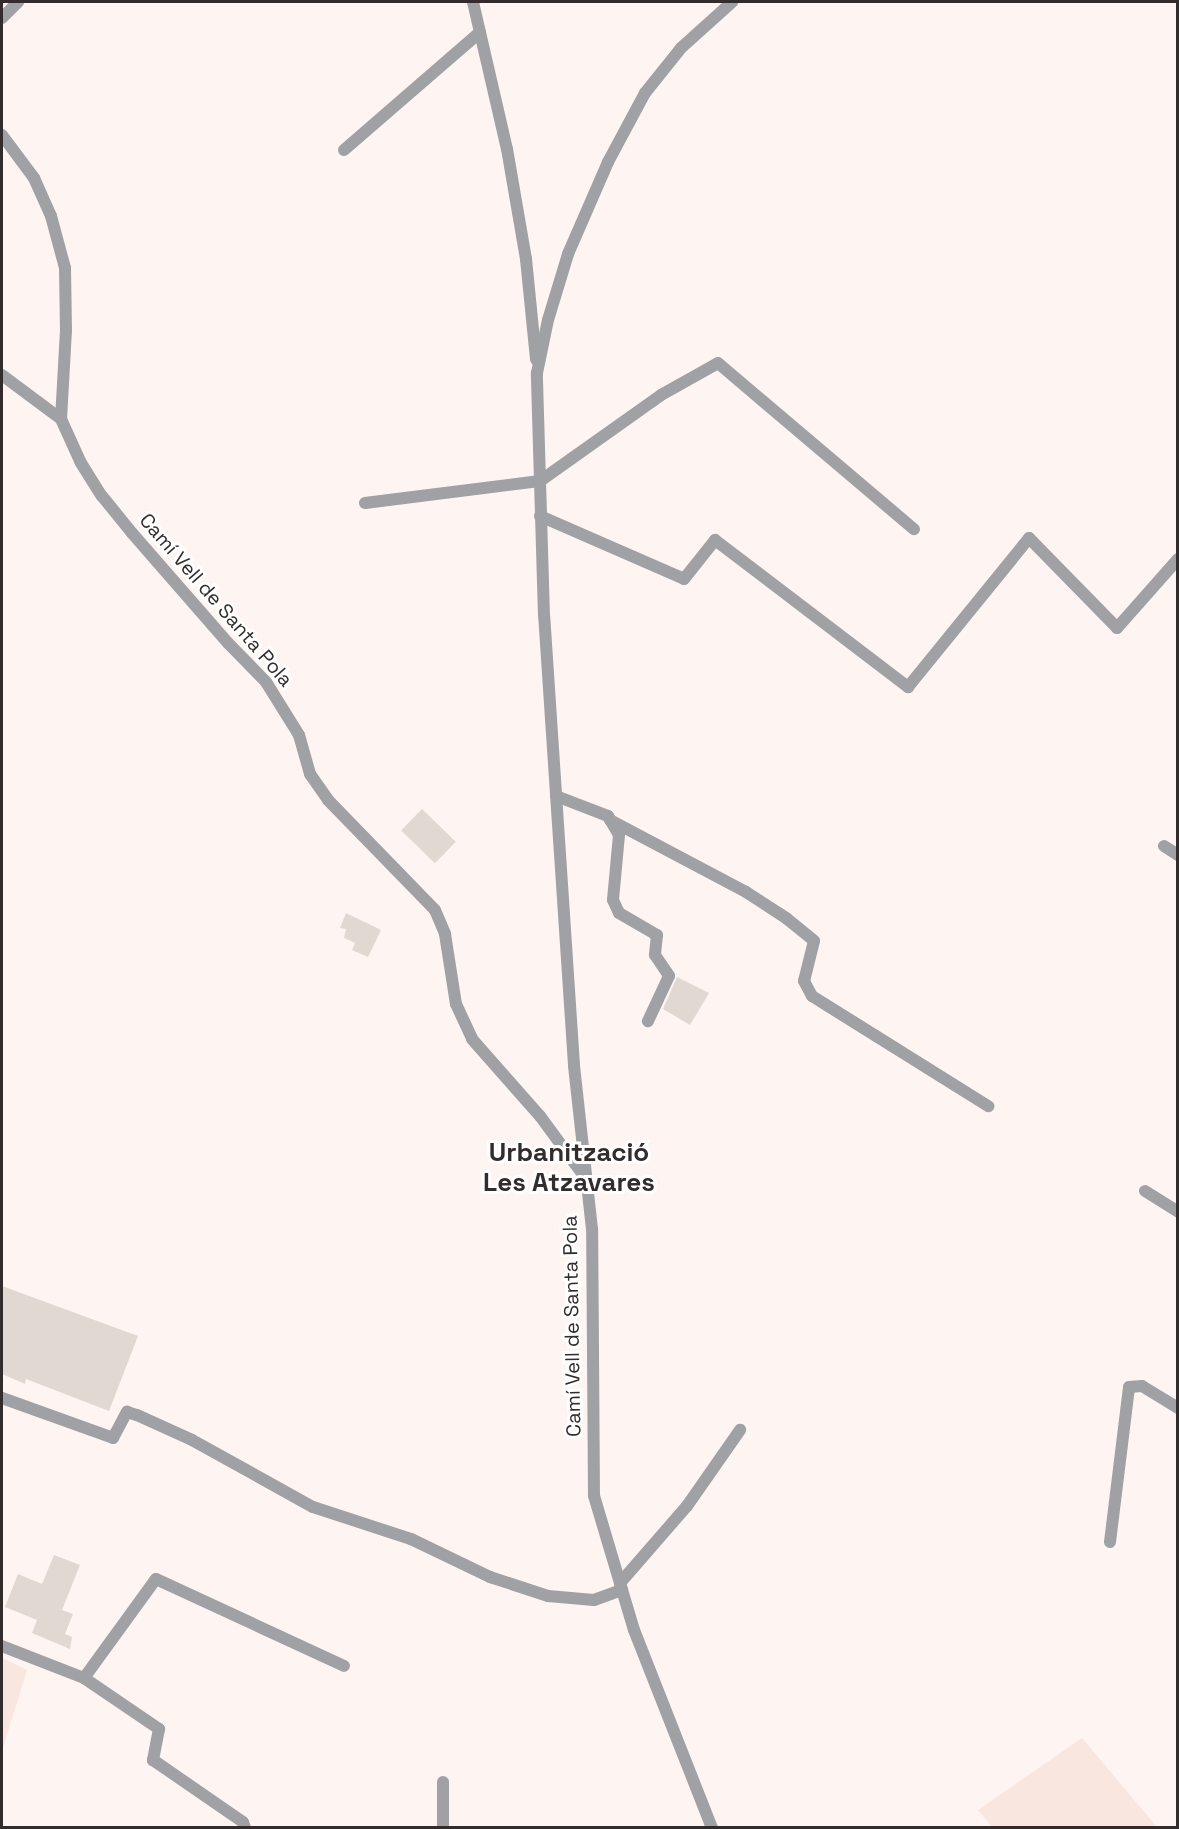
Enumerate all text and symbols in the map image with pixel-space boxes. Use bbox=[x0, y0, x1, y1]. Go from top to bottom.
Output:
street label: Camí Vell de Santa Pola bbox=[134, 508, 298, 692]
district label: Urbanització Les Atzavares bbox=[483, 1137, 655, 1198]
street label: Camí Vell de Santa Pola bbox=[558, 1215, 586, 1437]

